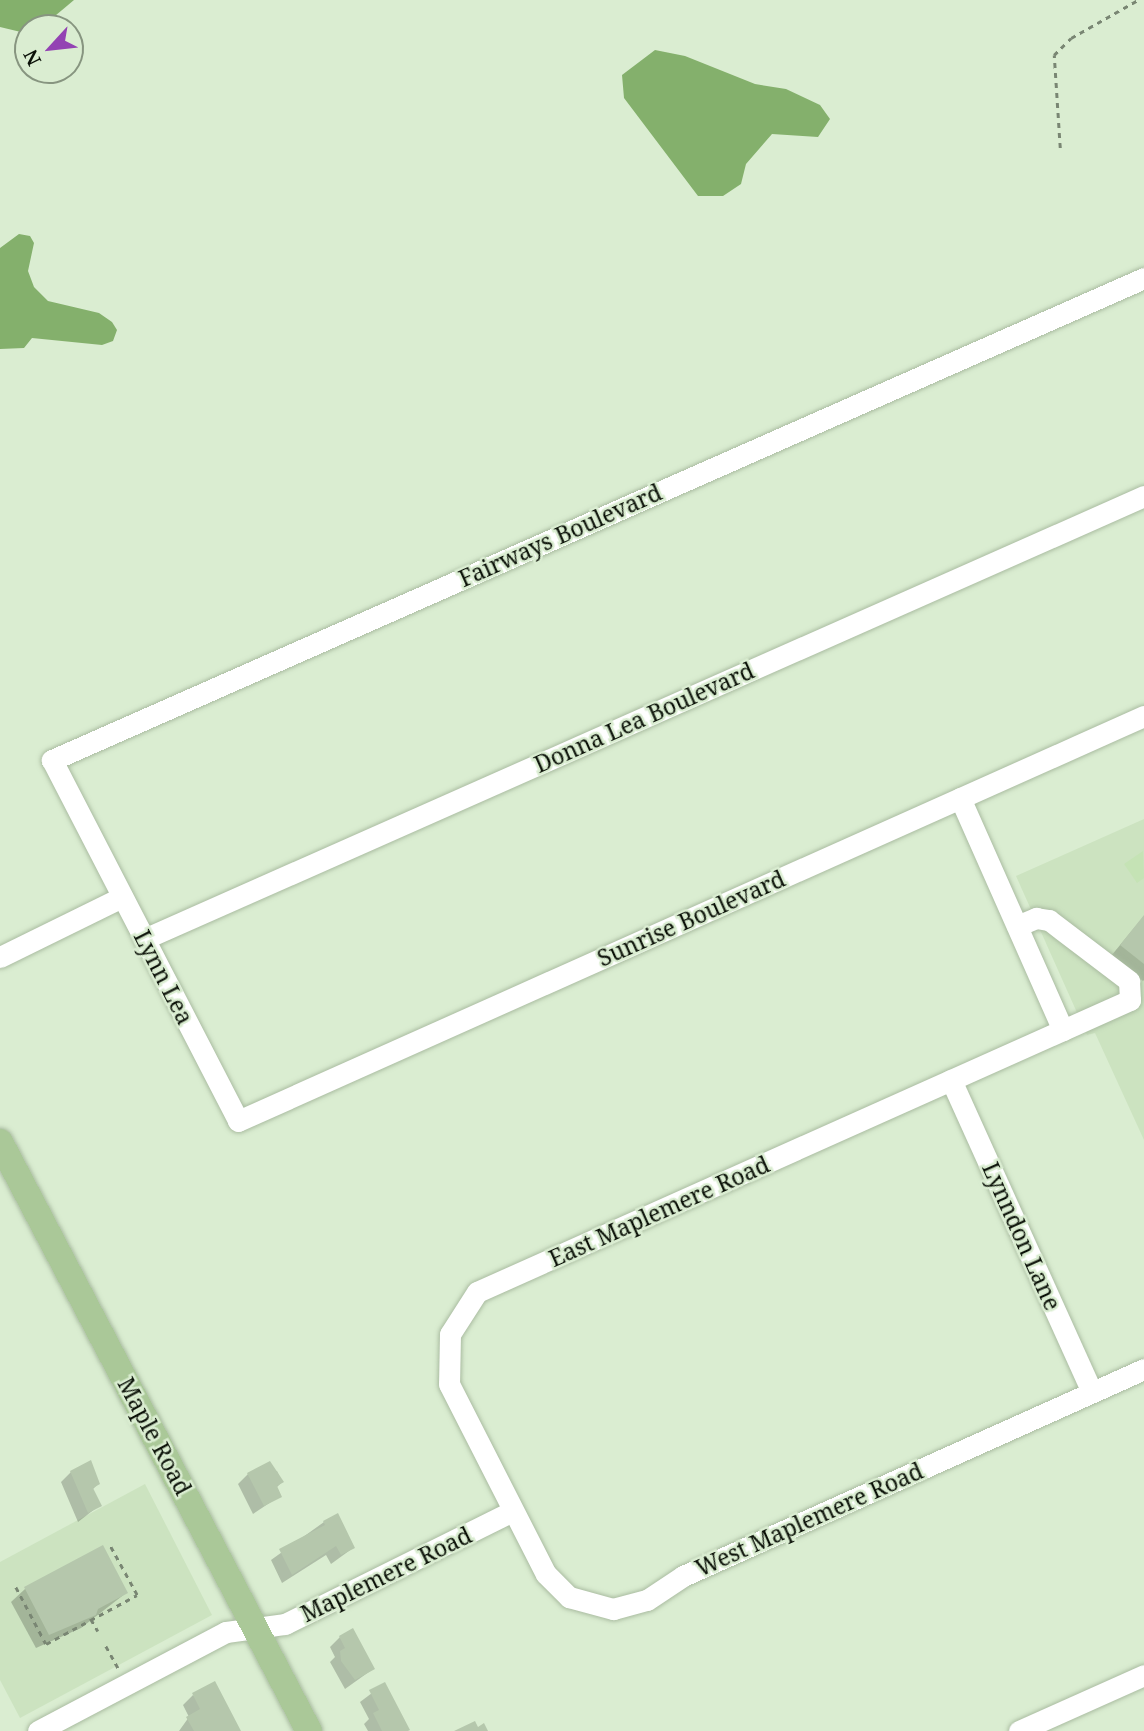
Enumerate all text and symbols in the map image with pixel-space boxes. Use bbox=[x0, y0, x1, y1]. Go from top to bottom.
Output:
north arrow bbox=[14, 14, 84, 84]
text: N bbox=[17, 45, 47, 70]
street label: Fairways Boulevard bbox=[454, 478, 666, 592]
street label: Donna Lea Boulevard bbox=[530, 656, 758, 778]
street label: Sunrise Boulevard bbox=[593, 864, 789, 972]
street label: Lynn Lea bbox=[129, 925, 199, 1029]
street label: East Maplemere Road bbox=[544, 1150, 774, 1272]
street label: Lynndon Lane bbox=[977, 1158, 1067, 1314]
street label: Maple Road bbox=[112, 1372, 198, 1500]
street label: West Maplemere Road bbox=[691, 1456, 927, 1582]
street label: Maplemere Road bbox=[296, 1521, 476, 1627]

